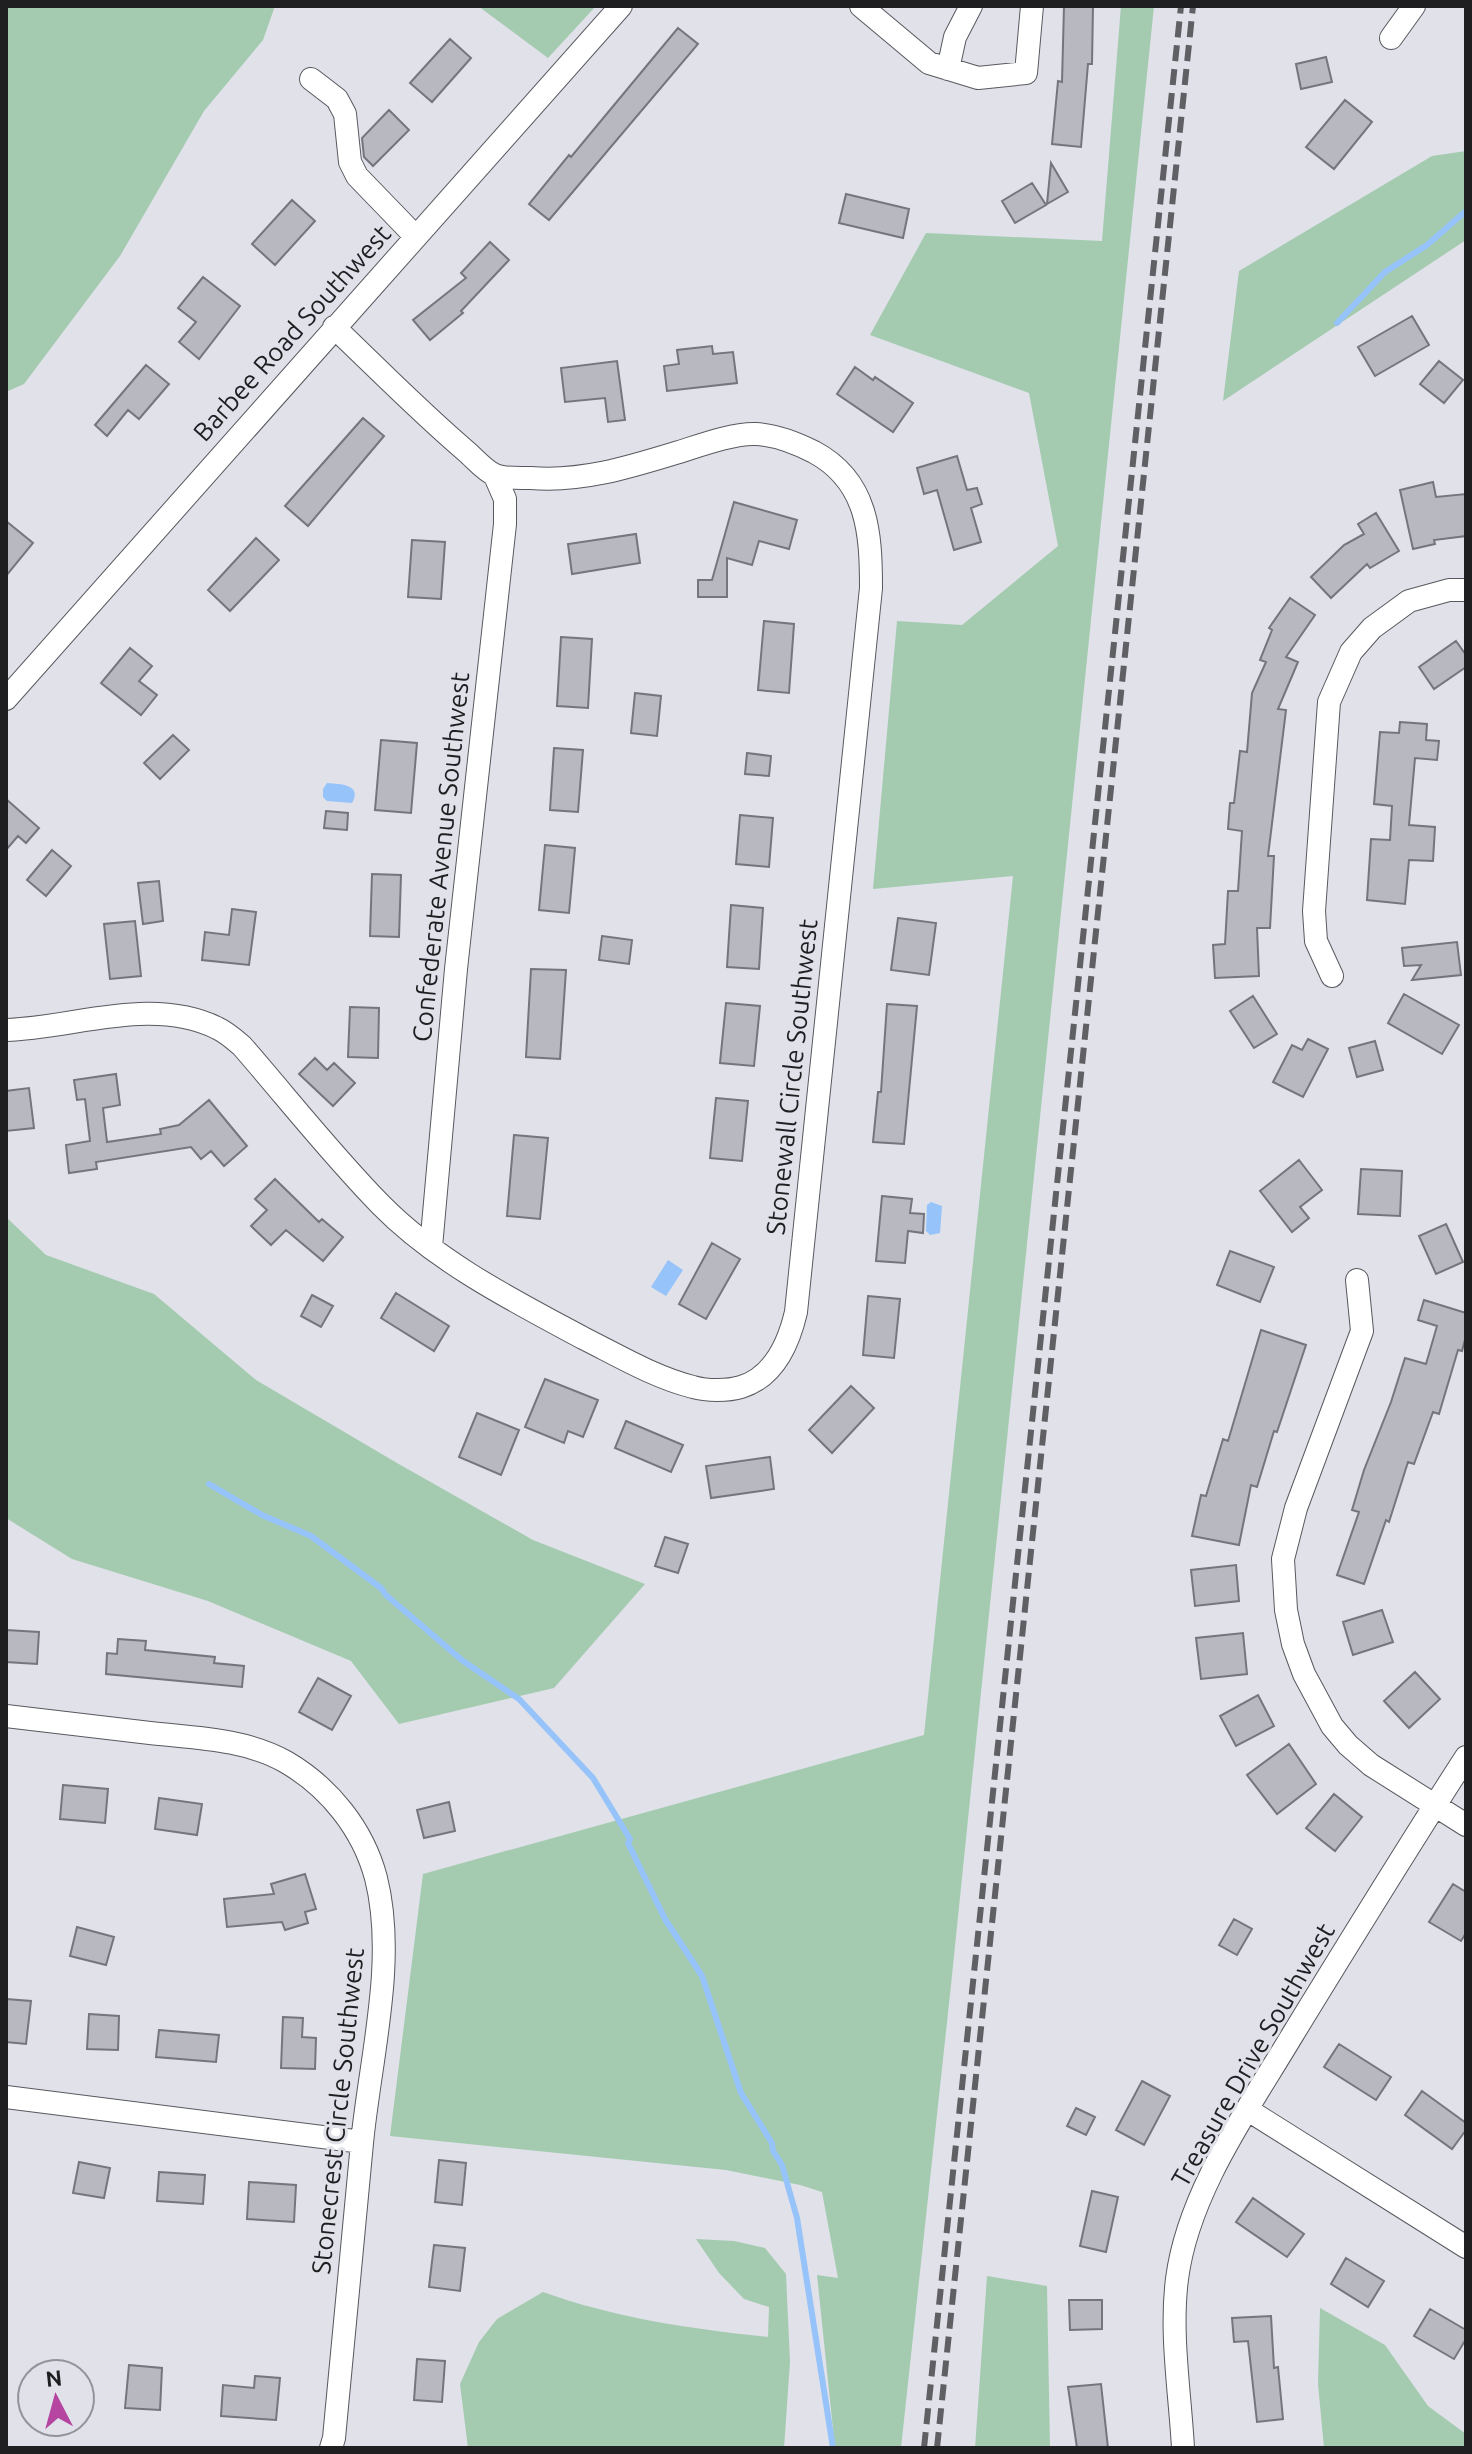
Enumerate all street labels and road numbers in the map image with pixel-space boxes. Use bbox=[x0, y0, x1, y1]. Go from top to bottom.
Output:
street label: Barbee Road Southwest bbox=[187, 219, 396, 446]
street label: Confederate Avenue Southwest bbox=[407, 671, 474, 1043]
street label: Stonewall Circle Southwest bbox=[760, 918, 823, 1236]
street label: Treasure Drive Southwest bbox=[1165, 1918, 1340, 2192]
street label: Stonecrest Circle Southwest bbox=[306, 1946, 369, 2276]

